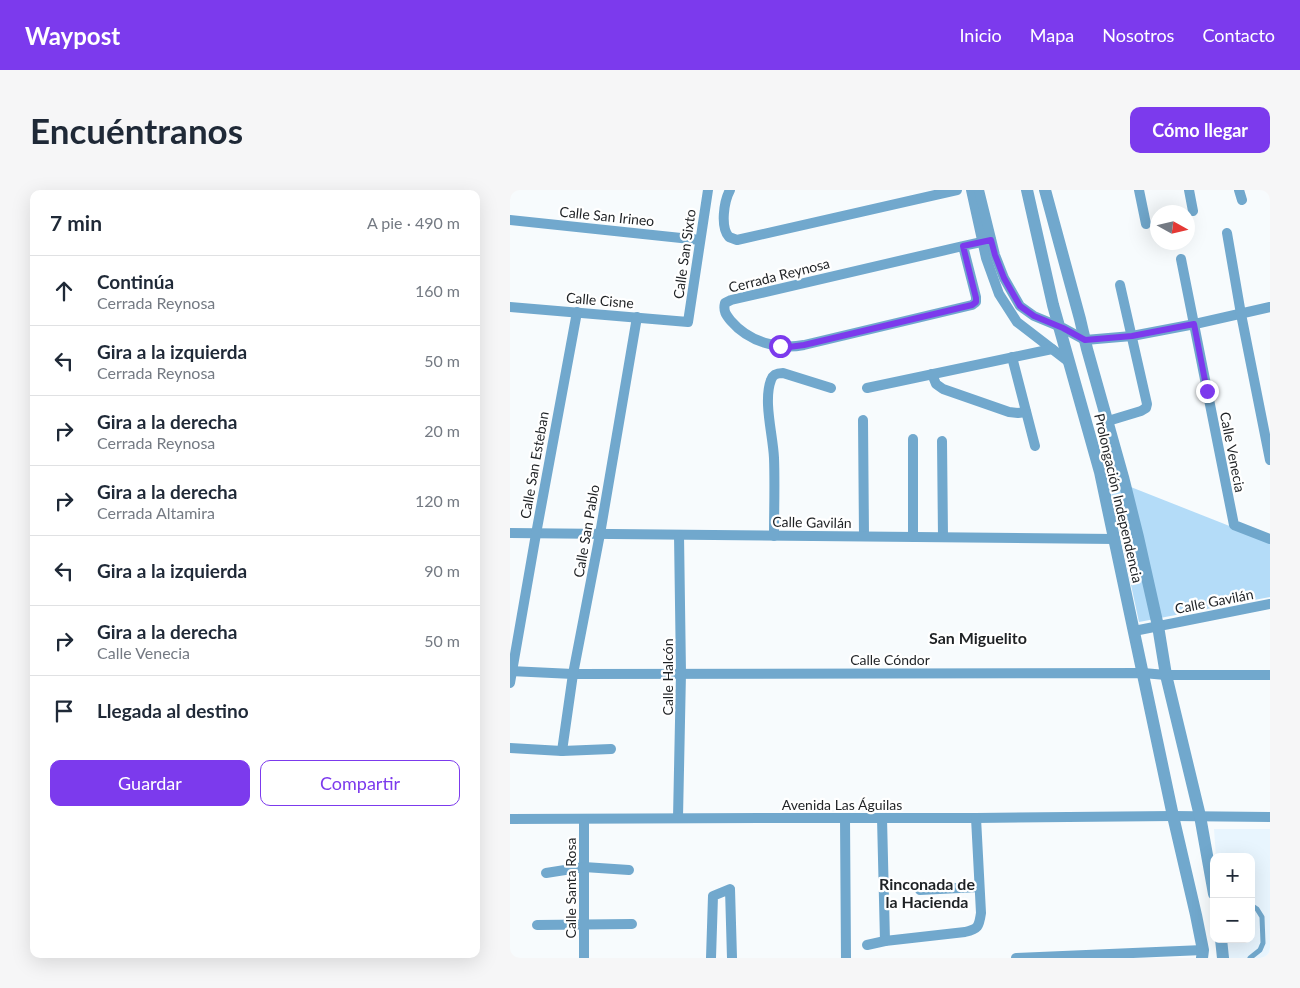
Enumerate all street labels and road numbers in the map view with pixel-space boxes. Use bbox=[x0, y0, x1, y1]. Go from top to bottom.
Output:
street label: Calle San Irineo bbox=[559, 203, 655, 229]
street label: Calle San Sixto bbox=[669, 208, 699, 300]
street label: Cerrada Reynosa bbox=[727, 254, 831, 296]
street label: Calle Cisne bbox=[565, 289, 635, 311]
street label: Calle San Esteban bbox=[516, 410, 552, 520]
street label: Calle Venecia bbox=[1217, 410, 1249, 494]
street label: Prolongación Independencia bbox=[1091, 411, 1147, 585]
street label: Calle San Pablo bbox=[569, 483, 603, 579]
street label: Calle Gavilán bbox=[772, 513, 852, 531]
street label: Calle Gavilán bbox=[1173, 585, 1255, 617]
street label: Calle Halcón bbox=[659, 639, 676, 715]
street label: Calle Cóndor bbox=[850, 651, 930, 668]
street label: Avenida Las Águilas bbox=[782, 796, 902, 813]
street label: Calle Santa Rosa bbox=[562, 838, 579, 938]

